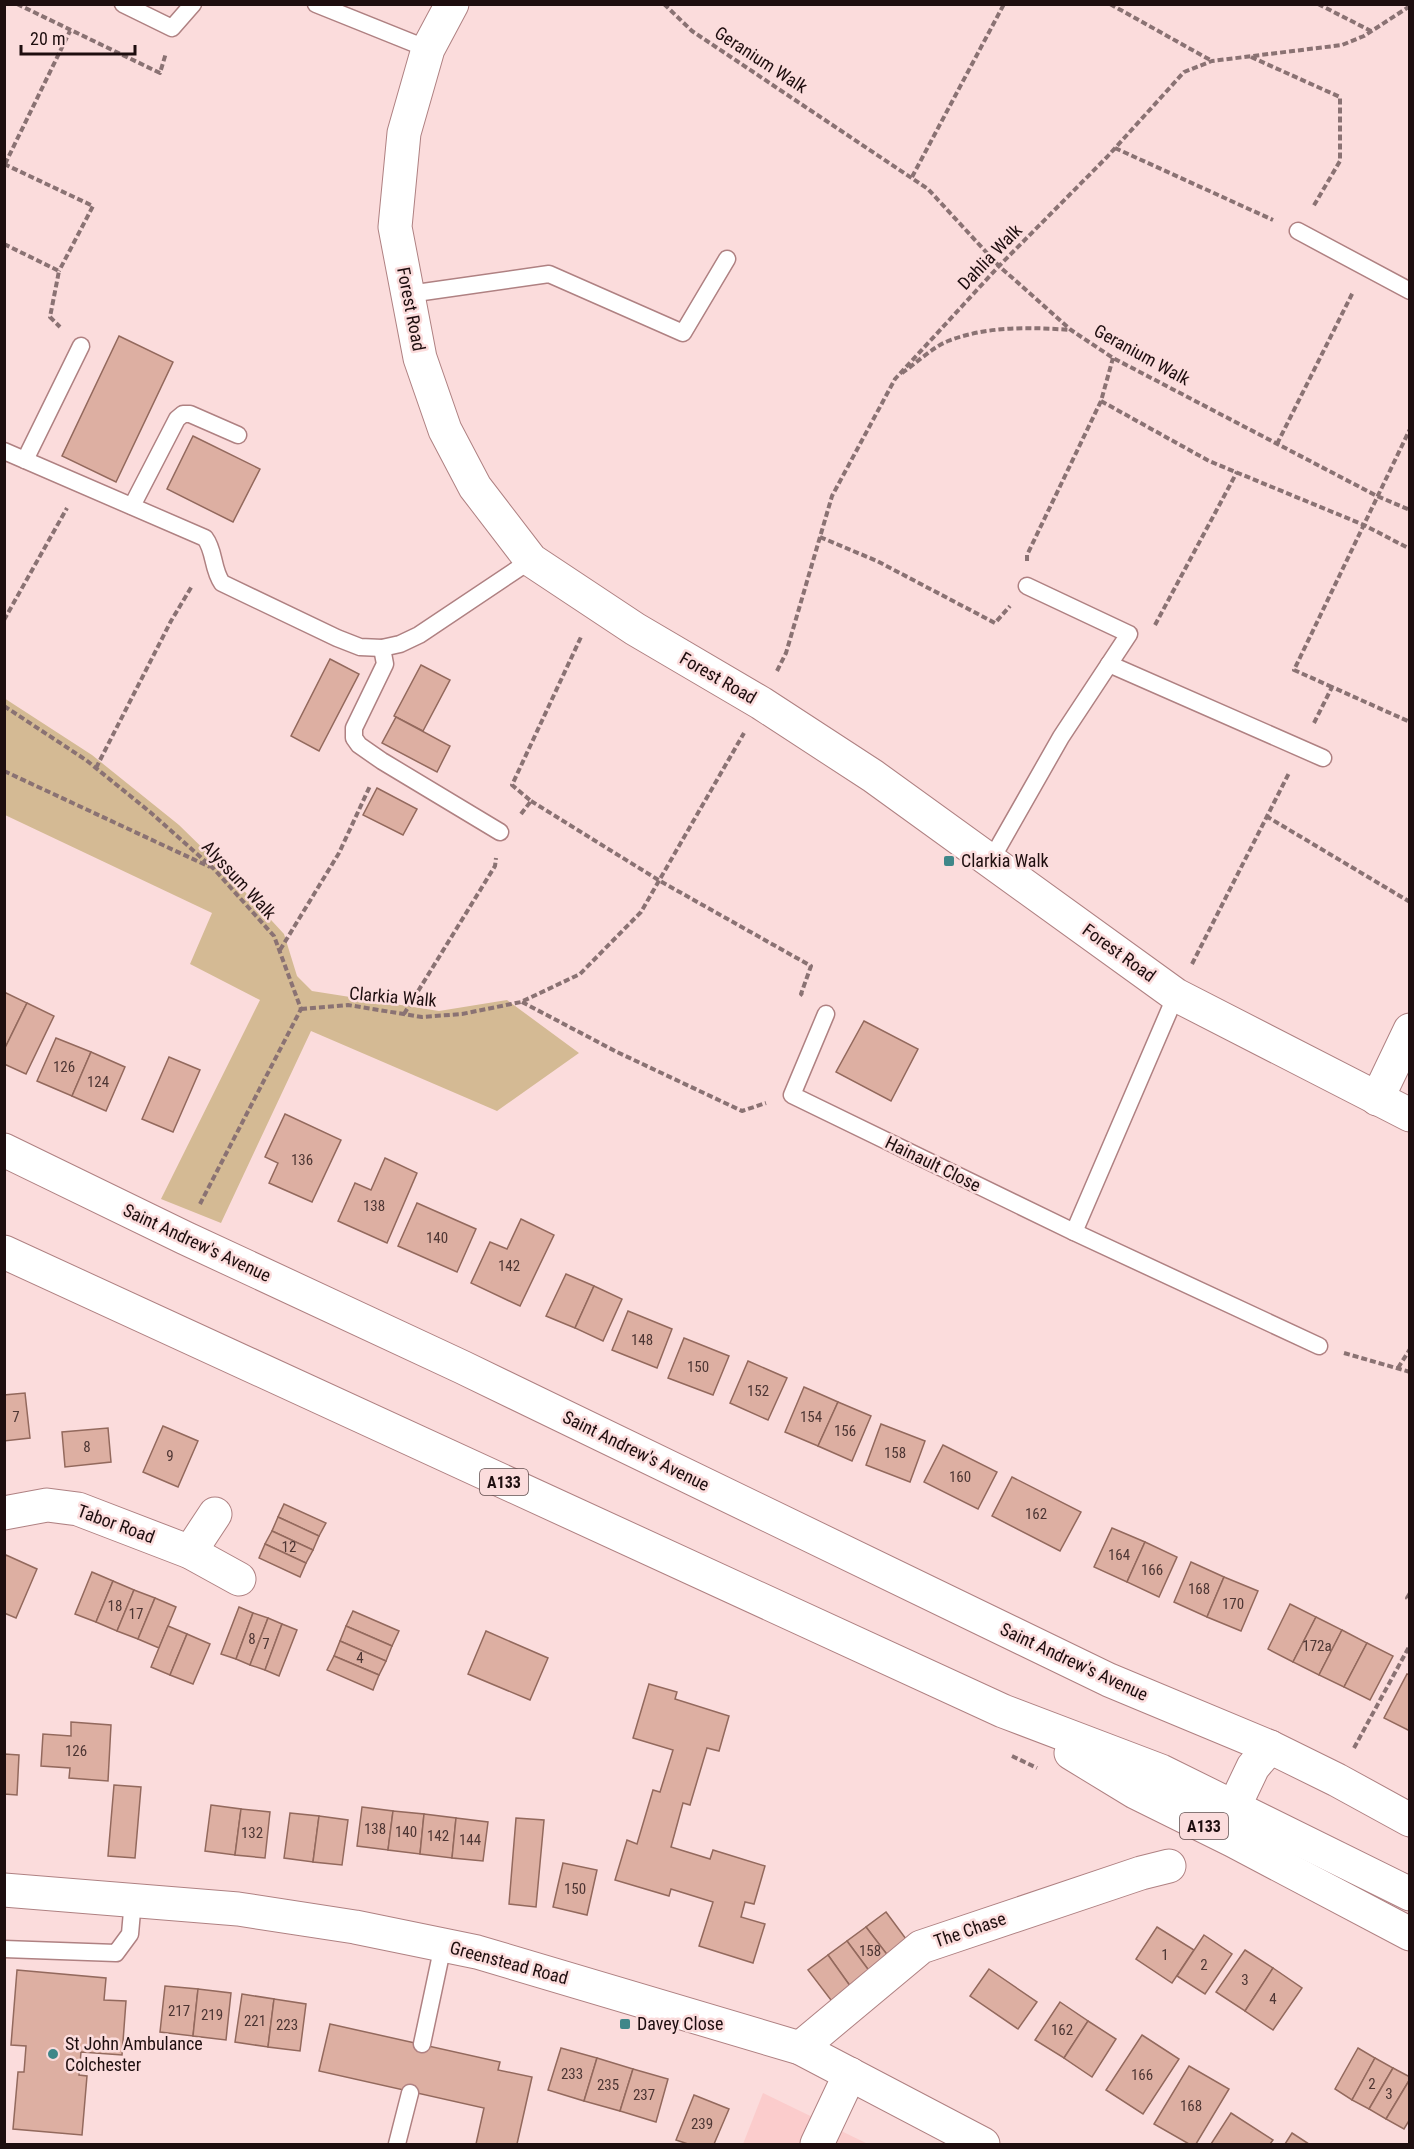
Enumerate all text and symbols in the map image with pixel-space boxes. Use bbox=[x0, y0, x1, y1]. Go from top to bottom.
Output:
scale bar bbox=[21, 18, 135, 56]
street label: Geranium Walk bbox=[711, 22, 812, 97]
text: 20 m bbox=[30, 28, 65, 49]
street label: Dahlia Walk bbox=[953, 220, 1026, 294]
street label: Forest Road bbox=[393, 265, 430, 353]
street label: Geranium Walk bbox=[1091, 320, 1194, 390]
street label: Forest Road bbox=[676, 647, 760, 708]
street label: Alyssum Walk bbox=[198, 836, 281, 923]
place label: Clarkia Walk bbox=[961, 850, 1049, 871]
marker: Clarkia Walk bbox=[942, 854, 956, 868]
street label: Forest Road bbox=[1079, 919, 1160, 986]
street label: Clarkia Walk bbox=[348, 982, 438, 1011]
house number: 126 bbox=[53, 1058, 75, 1076]
house number: 124 bbox=[87, 1073, 109, 1091]
street label: Hainault Close bbox=[882, 1131, 984, 1196]
house number: 136 bbox=[291, 1151, 313, 1169]
house number: 138 bbox=[363, 1197, 385, 1215]
street label: Saint Andrew's Avenue bbox=[120, 1199, 274, 1286]
house number: 140 bbox=[426, 1229, 448, 1247]
house number: 142 bbox=[498, 1257, 520, 1275]
house number: 148 bbox=[631, 1331, 653, 1349]
house number: 150 bbox=[687, 1358, 709, 1376]
house number: 152 bbox=[747, 1382, 769, 1400]
street label: Saint Andrew's Avenue bbox=[560, 1406, 713, 1495]
house number: 7 bbox=[12, 1408, 20, 1426]
house number: 154 bbox=[800, 1408, 822, 1426]
house number: 156 bbox=[834, 1422, 856, 1440]
house number: 8 bbox=[83, 1438, 91, 1456]
house number: 158 bbox=[884, 1444, 906, 1462]
house number: 9 bbox=[166, 1447, 174, 1465]
house number: 160 bbox=[949, 1468, 971, 1486]
road number: A133 bbox=[480, 1469, 528, 1495]
street label: Tabor Road bbox=[75, 1500, 158, 1547]
house number: 162 bbox=[1025, 1505, 1047, 1523]
house number: 12 bbox=[282, 1538, 296, 1556]
house number: 164 bbox=[1108, 1546, 1130, 1564]
house number: 166 bbox=[1141, 1561, 1163, 1579]
house number: 168 bbox=[1188, 1580, 1210, 1598]
house number: 170 bbox=[1222, 1595, 1244, 1613]
house number: 18 bbox=[108, 1597, 122, 1615]
house number: 17 bbox=[129, 1605, 143, 1623]
street label: Saint Andrew's Avenue bbox=[997, 1618, 1151, 1705]
house number: 8 bbox=[248, 1630, 256, 1648]
house number: 7 bbox=[262, 1635, 270, 1653]
house number: 172a bbox=[1302, 1637, 1332, 1655]
house number: 4 bbox=[356, 1649, 364, 1667]
house number: 126 bbox=[65, 1742, 87, 1760]
road number: A133 bbox=[1180, 1813, 1228, 1839]
house number: 138 bbox=[364, 1820, 386, 1838]
house number: 140 bbox=[395, 1823, 417, 1841]
house number: 132 bbox=[241, 1824, 263, 1842]
house number: 142 bbox=[427, 1827, 449, 1845]
house number: 144 bbox=[459, 1831, 481, 1849]
house number: 150 bbox=[564, 1880, 586, 1898]
street label: The Chase bbox=[931, 1907, 1009, 1952]
street label: Greenstead Road bbox=[448, 1937, 570, 1988]
house number: 158 bbox=[859, 1942, 881, 1960]
house number: 1 bbox=[1161, 1946, 1169, 1964]
house number: 2 bbox=[1200, 1956, 1208, 1974]
house number: 3 bbox=[1241, 1971, 1249, 1989]
house number: 4 bbox=[1269, 1990, 1277, 2008]
house number: 217 bbox=[168, 2002, 190, 2020]
house number: 219 bbox=[201, 2006, 223, 2024]
house number: 221 bbox=[244, 2012, 266, 2030]
place label: Davey Close bbox=[637, 2013, 723, 2034]
house number: 223 bbox=[276, 2016, 298, 2034]
marker: Davey Close bbox=[618, 2017, 632, 2031]
house number: 162 bbox=[1051, 2021, 1073, 2039]
place label: St John Ambulance Colchester bbox=[65, 2033, 203, 2075]
marker: St John Ambulance Colchester bbox=[46, 2047, 60, 2061]
house number: 233 bbox=[561, 2065, 583, 2083]
house number: 166 bbox=[1131, 2066, 1153, 2084]
house number: 2 bbox=[1368, 2075, 1376, 2093]
house number: 235 bbox=[597, 2076, 619, 2094]
house number: 3 bbox=[1385, 2085, 1393, 2103]
house number: 237 bbox=[633, 2086, 655, 2104]
house number: 168 bbox=[1180, 2097, 1202, 2115]
house number: 239 bbox=[691, 2115, 713, 2133]

